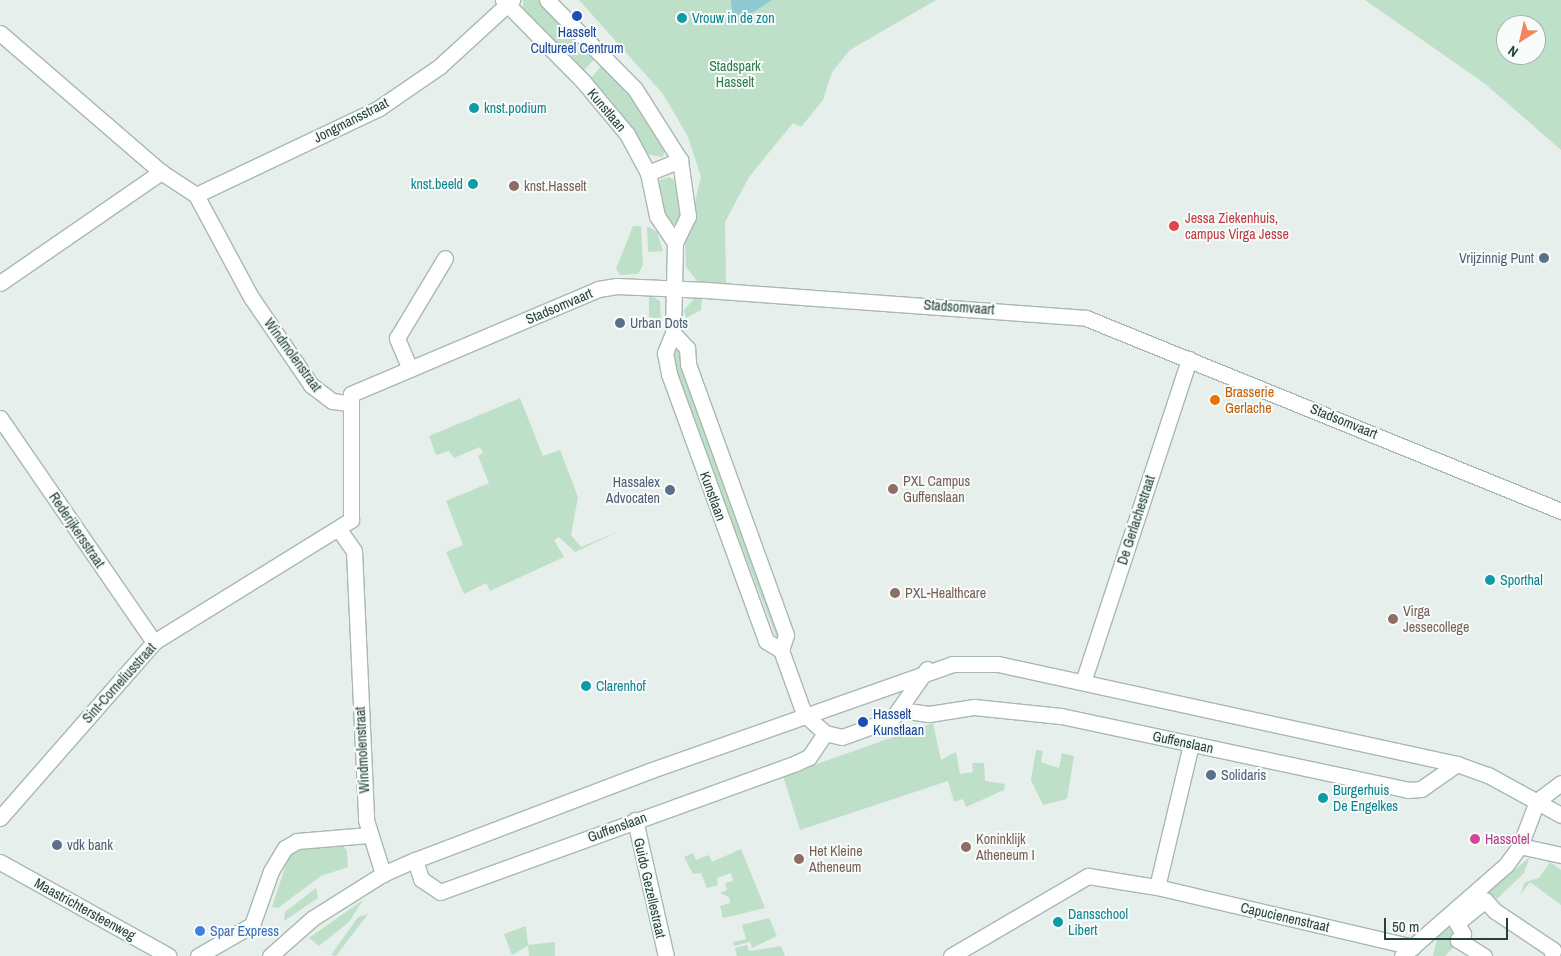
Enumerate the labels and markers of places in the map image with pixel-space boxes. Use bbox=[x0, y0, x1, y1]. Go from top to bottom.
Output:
marker: Hasselt Cultureel Centrum bbox=[571, 10, 583, 22]
place label: Vrouw in de zon bbox=[692, 10, 775, 26]
marker: Vrouw in de zon bbox=[676, 12, 688, 24]
place label: Hasselt Cultureel Centrum bbox=[530, 24, 624, 56]
place label: knst.podium bbox=[484, 100, 547, 116]
marker: knst.podium bbox=[468, 102, 480, 114]
place label: knst.beeld bbox=[411, 176, 463, 192]
marker: knst.beeld bbox=[467, 178, 479, 190]
place label: knst.Hasselt bbox=[524, 178, 587, 194]
marker: knst.Hasselt bbox=[508, 180, 520, 192]
place label: Jessa Ziekenhuis, campus Virga Jesse bbox=[1185, 210, 1289, 242]
marker: Jessa Ziekenhuis, campus Virga Jesse bbox=[1167, 219, 1181, 233]
place label: Vrijzinnig Punt bbox=[1459, 250, 1534, 266]
marker: Vrijzinnig Punt bbox=[1538, 252, 1550, 264]
place label: Urban Dots bbox=[630, 315, 688, 331]
marker: Urban Dots bbox=[614, 317, 626, 329]
place label: Brasserie Gerlache bbox=[1225, 384, 1274, 417]
marker: Brasserie Gerlache bbox=[1209, 394, 1221, 406]
place label: PXL Campus Guffenslaan bbox=[903, 473, 971, 506]
place label: Hassalex Advocaten bbox=[606, 474, 660, 507]
marker: PXL Campus Guffenslaan bbox=[887, 483, 899, 495]
marker: Hassalex Advocaten bbox=[664, 484, 676, 496]
place label: Sporthal bbox=[1500, 572, 1543, 588]
marker: Sporthal bbox=[1484, 574, 1496, 586]
place label: PXL-Healthcare bbox=[905, 585, 986, 601]
marker: PXL-Healthcare bbox=[889, 587, 901, 599]
place label: Virga Jessecollege bbox=[1403, 603, 1469, 636]
marker: Virga Jessecollege bbox=[1387, 613, 1399, 625]
place label: Clarenhof bbox=[596, 678, 646, 694]
marker: Clarenhof bbox=[580, 680, 592, 692]
place label: Hasselt Kunstlaan bbox=[873, 706, 924, 739]
marker: Hasselt Kunstlaan bbox=[857, 716, 869, 728]
place label: Solidaris bbox=[1221, 767, 1266, 783]
marker: Solidaris bbox=[1205, 769, 1217, 781]
place label: Burgerhuis De Engelkes bbox=[1333, 782, 1398, 814]
marker: Burgerhuis De Engelkes bbox=[1317, 792, 1329, 804]
place label: Koninklijk Atheneum I bbox=[976, 831, 1035, 864]
place label: Hassotel bbox=[1485, 831, 1530, 847]
marker: Hassotel bbox=[1469, 833, 1481, 845]
place label: vdk bank bbox=[67, 837, 113, 853]
marker: vdk bank bbox=[51, 839, 63, 851]
marker: Koninklijk Atheneum I bbox=[960, 841, 972, 853]
place label: Het Kleine Atheneum bbox=[809, 843, 863, 876]
marker: Het Kleine Atheneum bbox=[793, 853, 805, 865]
place label: Dansschool Libert bbox=[1068, 906, 1128, 939]
marker: Dansschool Libert bbox=[1052, 916, 1064, 928]
place label: Spar Express bbox=[210, 923, 279, 939]
marker: Spar Express bbox=[194, 925, 206, 937]

